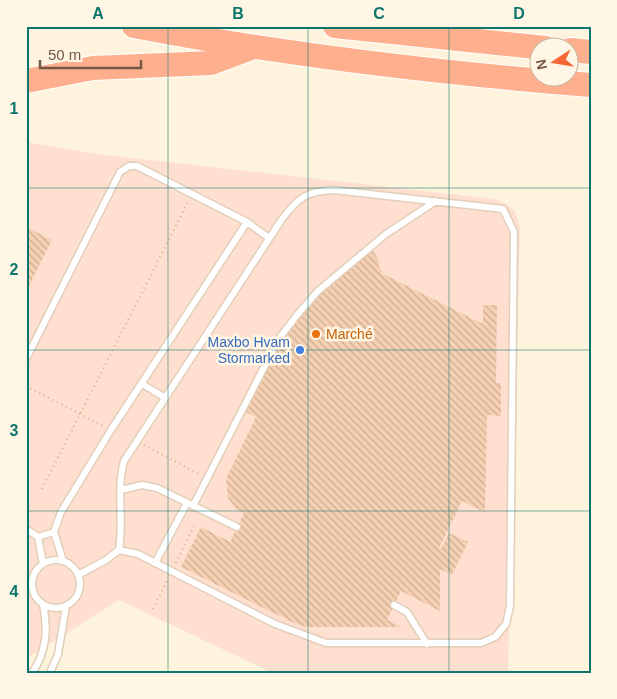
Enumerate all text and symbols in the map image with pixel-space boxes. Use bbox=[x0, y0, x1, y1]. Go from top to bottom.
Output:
text: A bbox=[92, 5, 104, 22]
text: B bbox=[232, 5, 244, 22]
text: C bbox=[373, 5, 385, 22]
text: D bbox=[513, 5, 525, 22]
scale bar bbox=[40, 38, 141, 70]
north arrow bbox=[530, 38, 580, 88]
text: 50 m bbox=[48, 46, 81, 63]
text: N bbox=[532, 58, 550, 71]
text: 1 bbox=[10, 100, 19, 117]
text: 2 bbox=[10, 261, 19, 278]
place label: Marché bbox=[326, 326, 373, 342]
marker: Marché bbox=[310, 328, 322, 340]
place label: Maxbo Hvam Stormarked bbox=[208, 334, 290, 366]
marker: Maxbo Hvam Stormarked bbox=[294, 344, 306, 356]
text: 3 bbox=[10, 422, 19, 439]
text: 4 bbox=[10, 583, 19, 600]

